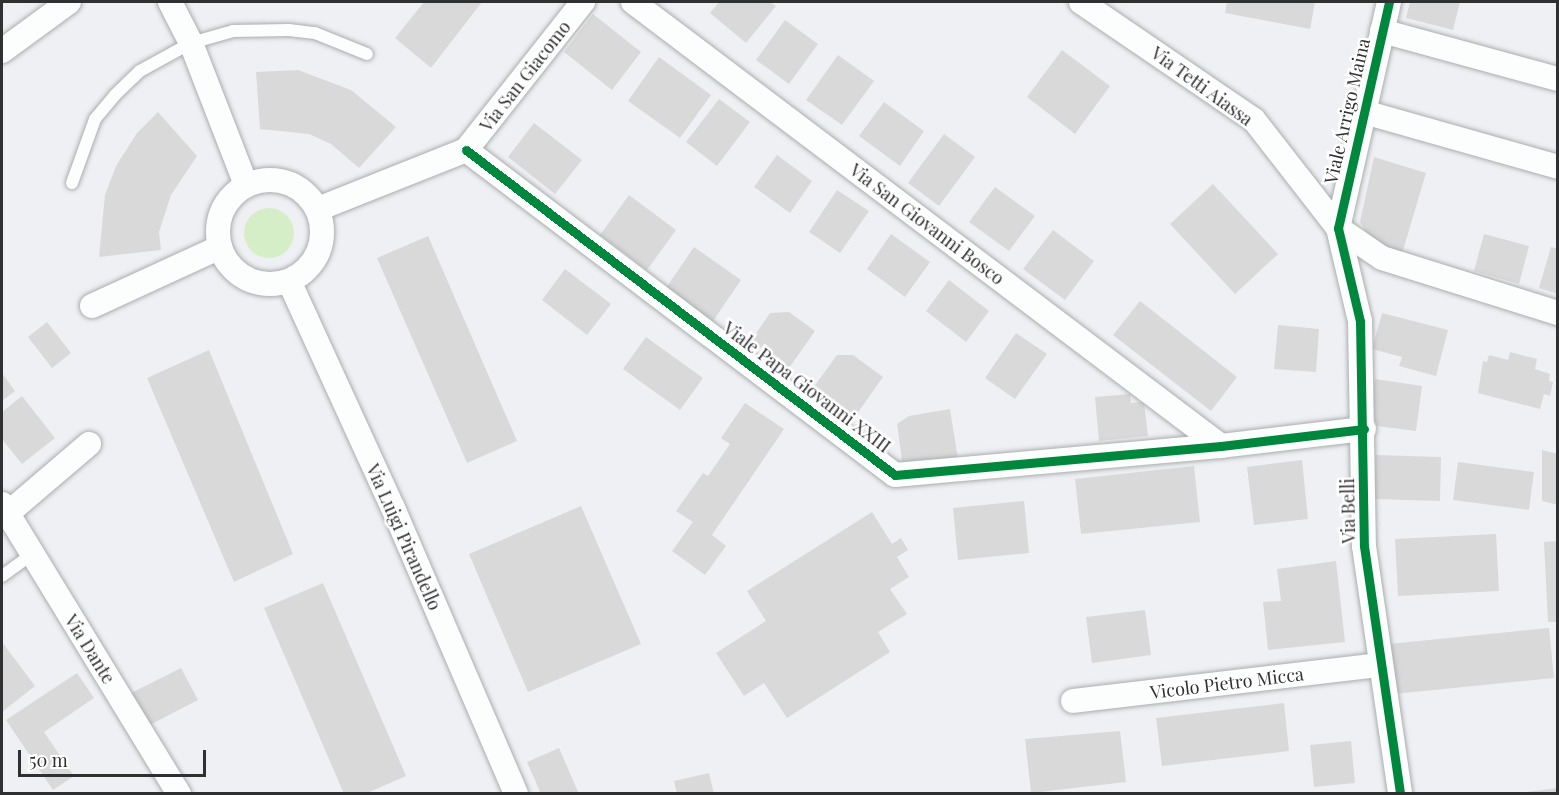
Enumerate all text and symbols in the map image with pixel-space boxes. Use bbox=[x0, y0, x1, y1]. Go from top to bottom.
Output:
street label: Via San Giacomo bbox=[475, 16, 575, 136]
street label: Viale Arrigo Maina bbox=[1320, 36, 1374, 186]
street label: Via Tetti Aiassa bbox=[1147, 42, 1257, 130]
street label: Via San Giovanni Bosco bbox=[846, 159, 1008, 289]
street label: Viale Papa Giovanni XXIII bbox=[719, 317, 895, 457]
street label: Via Luigi Pirandello bbox=[362, 460, 446, 614]
street label: Via Belli bbox=[1337, 478, 1359, 544]
street label: Via Dante bbox=[60, 610, 120, 688]
street label: Vicolo Pietro Micca bbox=[1149, 663, 1305, 703]
scale bar bbox=[21, 738, 208, 776]
text: 50 m bbox=[29, 748, 68, 772]

